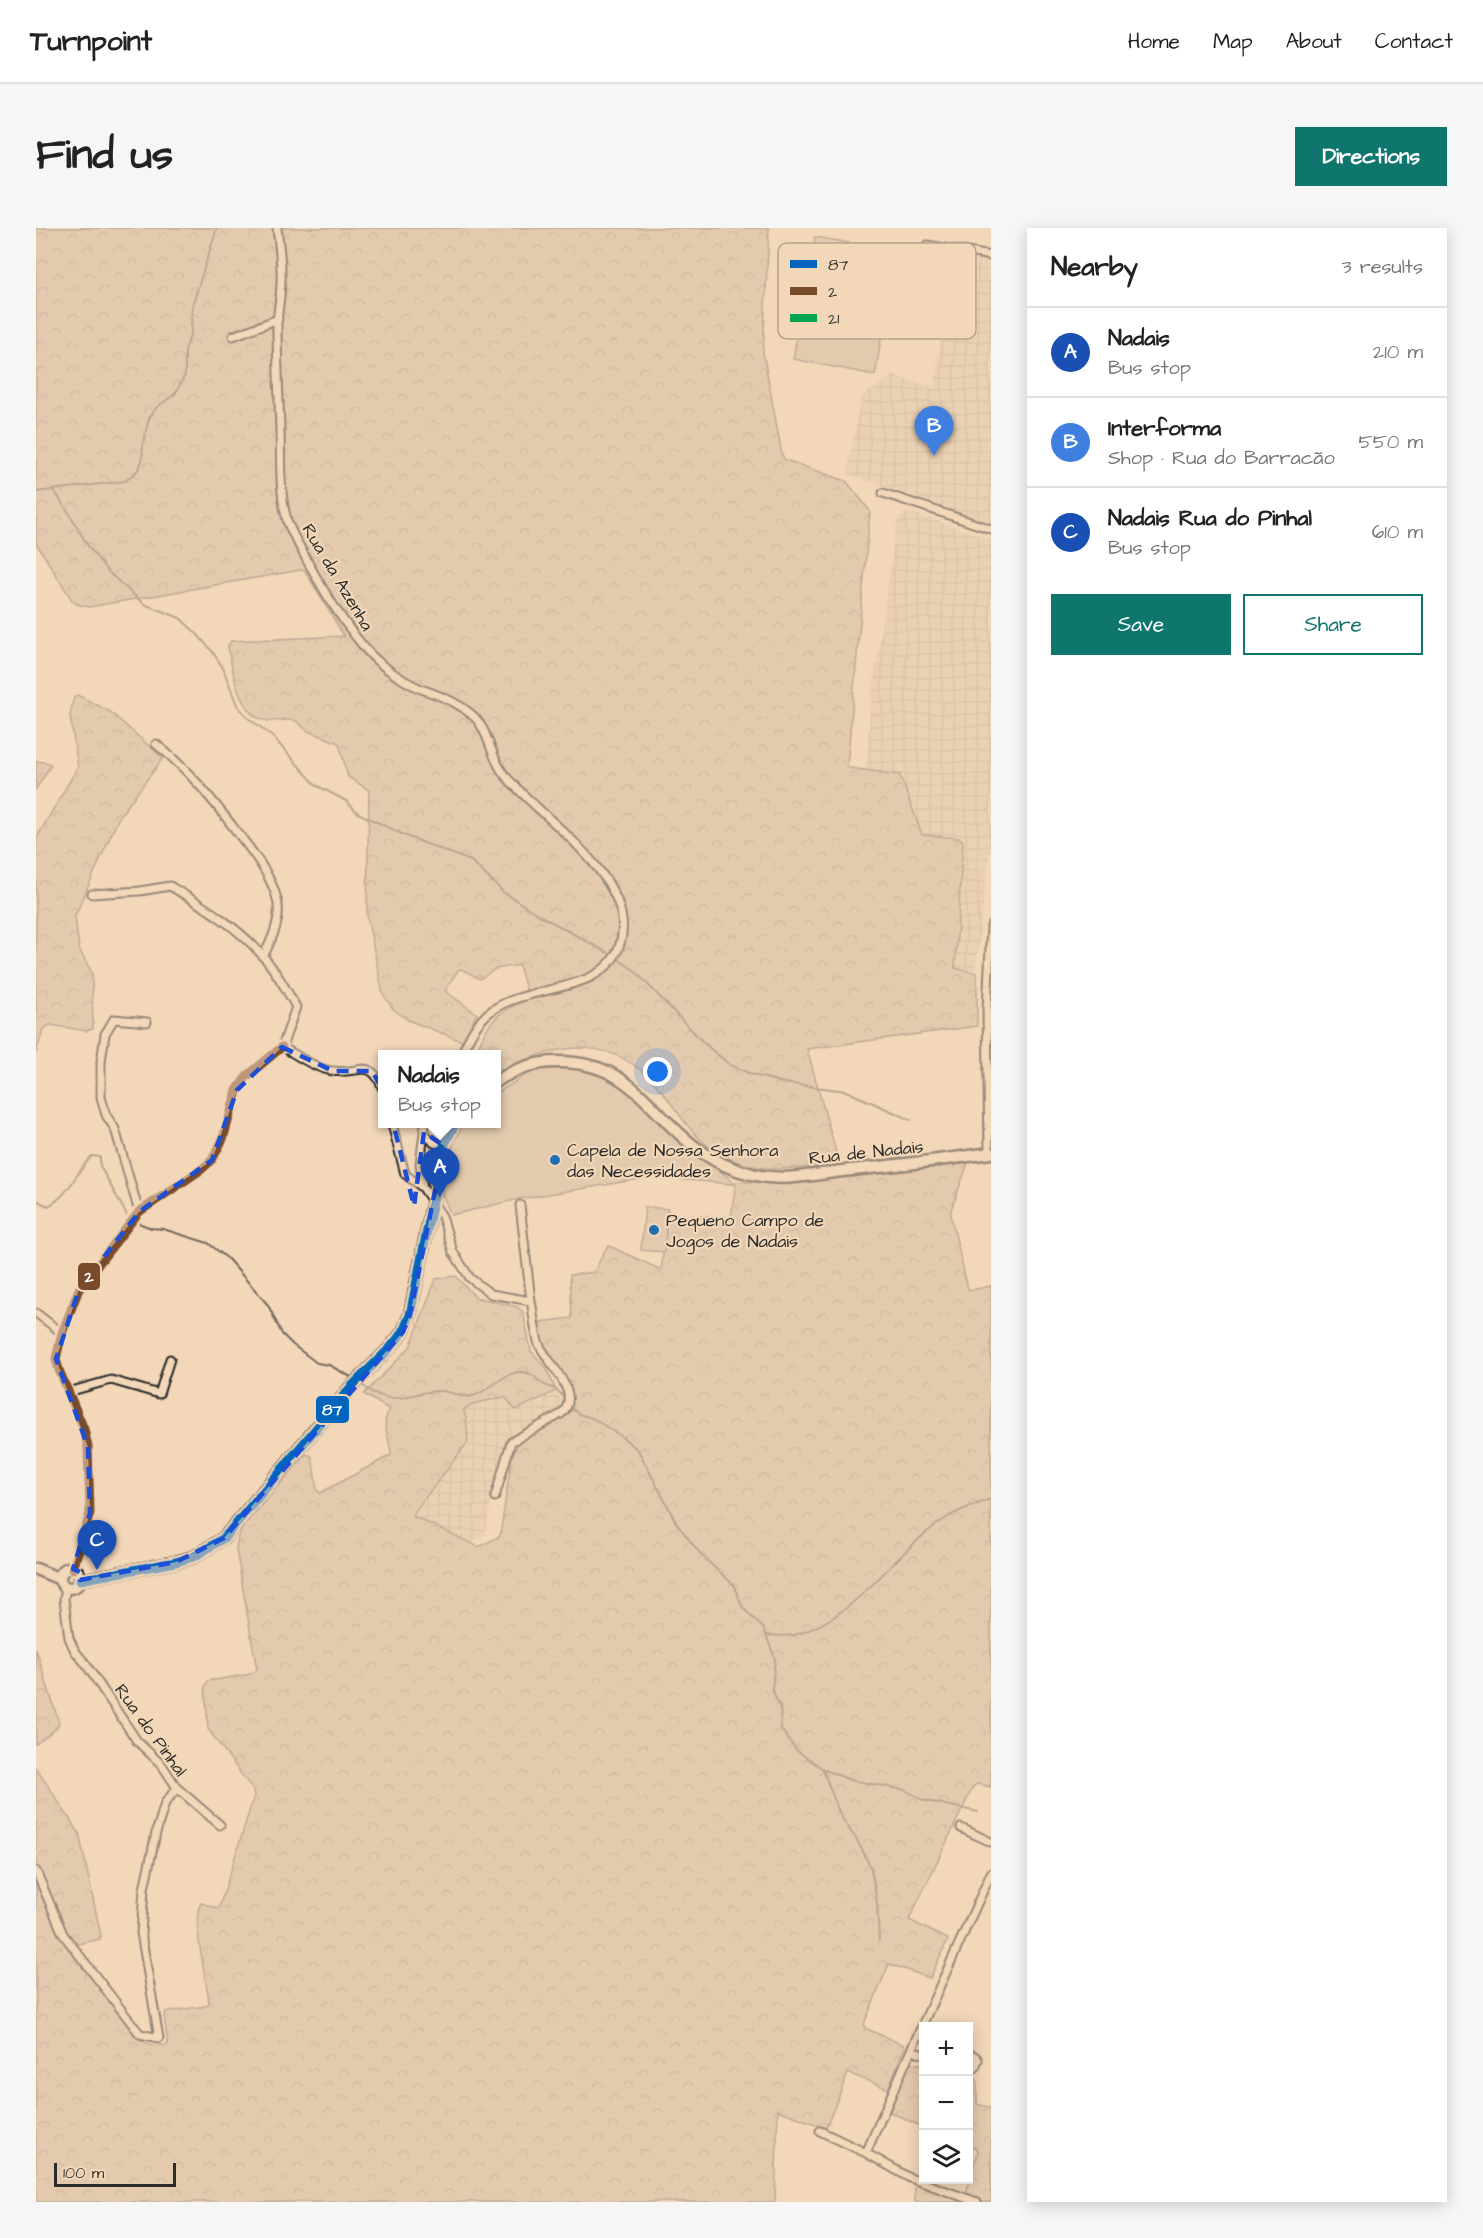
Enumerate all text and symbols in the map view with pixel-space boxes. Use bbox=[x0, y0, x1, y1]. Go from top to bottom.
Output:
text: Turnpoint bbox=[30, 22, 152, 61]
text: Home bbox=[1128, 27, 1180, 56]
text: Map bbox=[1213, 27, 1253, 56]
text: About bbox=[1286, 27, 1342, 56]
text: Contact bbox=[1375, 27, 1453, 56]
text: Find us bbox=[36, 127, 173, 185]
button: Directions bbox=[1295, 127, 1447, 186]
legend bbox=[778, 243, 976, 339]
text: Nearby bbox=[1051, 249, 1138, 285]
text: 3 results bbox=[1341, 253, 1423, 281]
text: 87 bbox=[828, 254, 848, 276]
text: 2 bbox=[828, 281, 837, 303]
text: 21 bbox=[828, 308, 839, 330]
text: Nadais bbox=[1108, 323, 1170, 354]
text: A bbox=[1064, 338, 1077, 366]
text: 210 m bbox=[1373, 338, 1423, 366]
text: Bus stop bbox=[1108, 354, 1191, 382]
pin: B bbox=[914, 406, 954, 456]
text: Interforma bbox=[1108, 413, 1221, 444]
text: B bbox=[1063, 428, 1078, 456]
text: 550 m bbox=[1358, 428, 1423, 456]
text: Shop · Rua do Barracão bbox=[1108, 444, 1335, 472]
text: Nadais Rua do Pinhal bbox=[1108, 503, 1312, 534]
text: C bbox=[1063, 518, 1078, 546]
text: 610 m bbox=[1372, 518, 1423, 546]
street label: Rua da Azenha bbox=[296, 519, 379, 636]
text: Bus stop bbox=[1108, 534, 1191, 562]
button: Save bbox=[1051, 594, 1231, 655]
button: Share bbox=[1243, 594, 1423, 655]
popup bbox=[378, 1050, 501, 1128]
your location bbox=[643, 1057, 672, 1086]
text: Nadais bbox=[398, 1060, 460, 1091]
text: Bus stop bbox=[398, 1091, 481, 1119]
street label: Rua de Nadais bbox=[808, 1134, 925, 1171]
place label: Capela de Nossa Senhora das Necessidades bbox=[567, 1138, 778, 1184]
pin: A bbox=[420, 1148, 460, 1197]
marker: Capela de Nossa Senhora das Necessidades bbox=[548, 1153, 562, 1167]
place label: Pequeno Campo de Jogos de Nadais bbox=[666, 1208, 824, 1255]
marker: Pequeno Campo de Jogos de Nadais bbox=[647, 1223, 661, 1237]
line badge: 2 bbox=[77, 1262, 101, 1291]
text: 2 bbox=[83, 1266, 94, 1288]
line badge: 87 bbox=[315, 1395, 350, 1424]
text: 87 bbox=[322, 1399, 342, 1421]
pin: C bbox=[78, 1520, 116, 1570]
street label: Rua do Pinhal bbox=[108, 1679, 193, 1782]
map controls bbox=[919, 2022, 973, 2184]
button: + bbox=[919, 2022, 973, 2076]
button: − bbox=[919, 2076, 973, 2130]
button: layers bbox=[919, 2130, 973, 2184]
scale bar bbox=[54, 2160, 176, 2188]
text: 100 m bbox=[63, 2162, 104, 2184]

